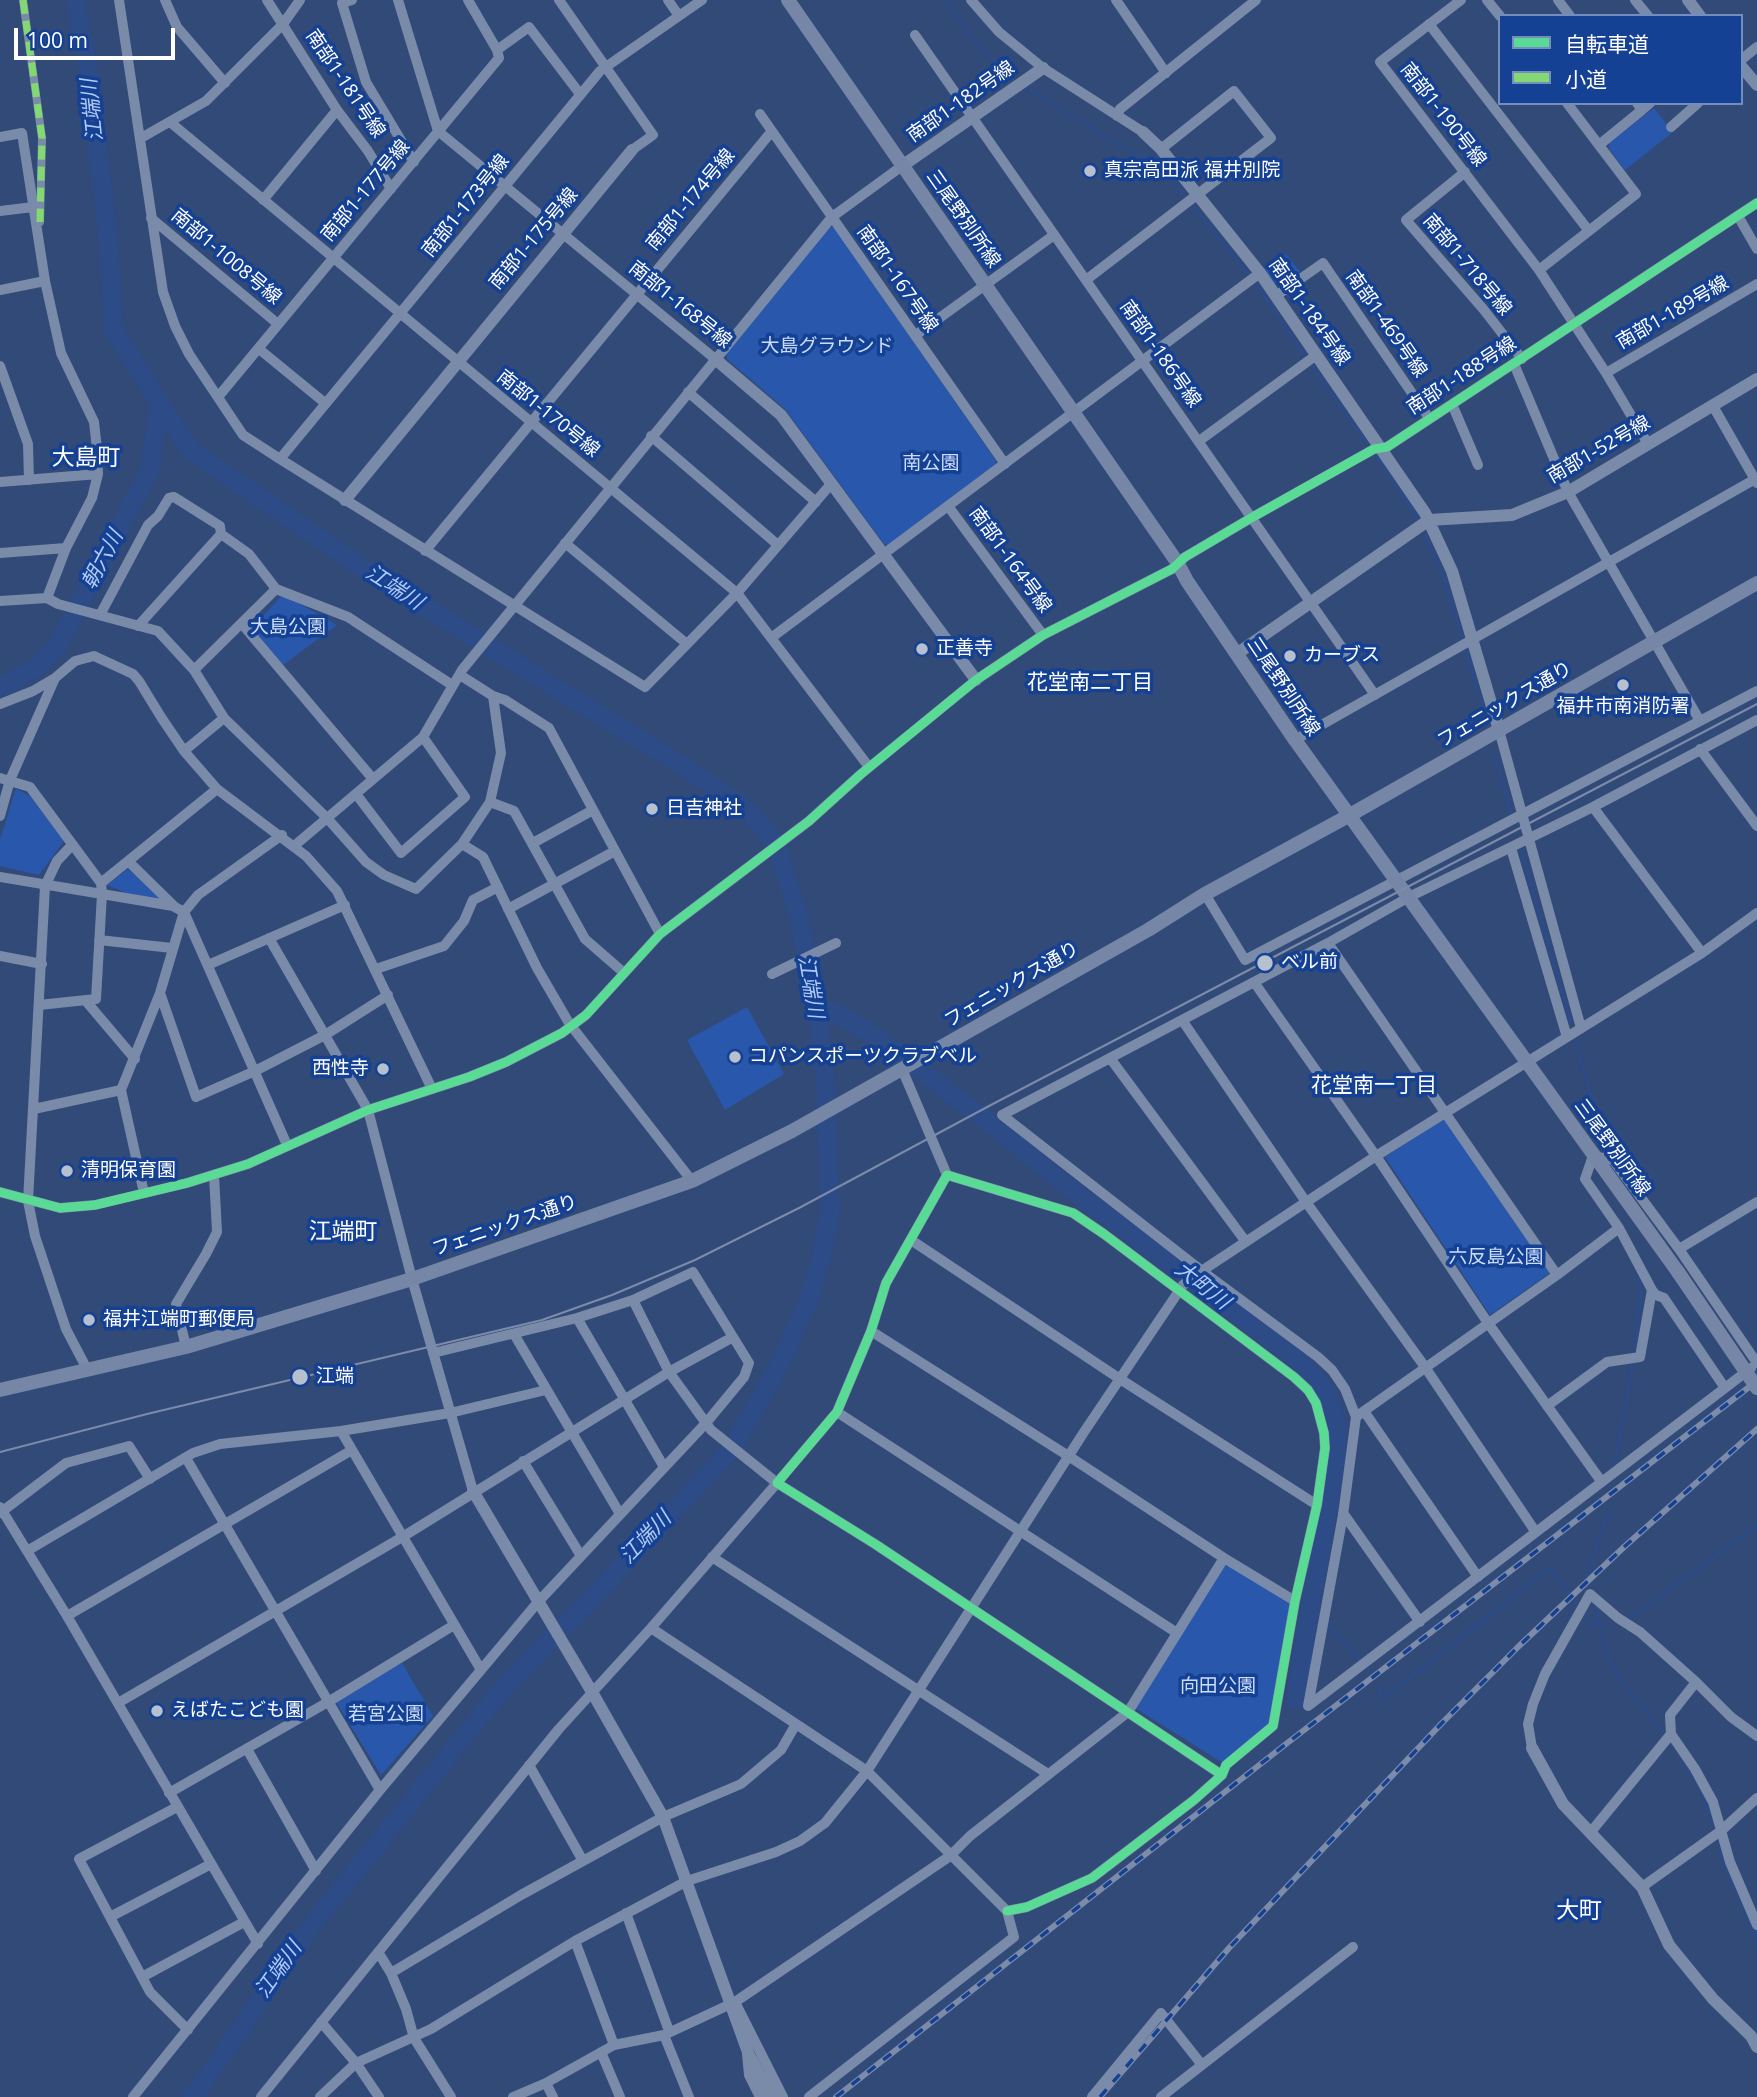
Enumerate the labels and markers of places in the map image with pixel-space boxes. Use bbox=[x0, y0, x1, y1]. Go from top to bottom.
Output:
place label: 真宗高田派 福井別院 bbox=[1104, 160, 1280, 182]
marker: 真宗高田派 福井別院 bbox=[1082, 163, 1098, 179]
place label: 正善寺 bbox=[936, 638, 993, 660]
marker: 正善寺 bbox=[914, 641, 930, 657]
place label: カーブス bbox=[1304, 645, 1380, 667]
marker: カーブス bbox=[1282, 648, 1298, 664]
marker: 福井市南消防署 bbox=[1615, 677, 1631, 693]
place label: 福井市南消防署 bbox=[1557, 696, 1689, 718]
place label: 日吉神社 bbox=[666, 798, 742, 820]
marker: 日吉神社 bbox=[644, 801, 660, 817]
place label: ベル前 bbox=[1281, 952, 1338, 974]
marker: ベル前 bbox=[1255, 953, 1275, 973]
place label: コパンスポーツクラブベル bbox=[749, 1046, 977, 1068]
marker: コパンスポーツクラブベル bbox=[727, 1049, 743, 1065]
place label: 西性寺 bbox=[312, 1058, 369, 1080]
marker: 西性寺 bbox=[375, 1061, 391, 1077]
place label: 清明保育園 bbox=[81, 1160, 176, 1182]
marker: 清明保育園 bbox=[59, 1163, 75, 1179]
place label: 福井江端町郵便局 bbox=[103, 1309, 255, 1331]
marker: 福井江端町郵便局 bbox=[81, 1312, 97, 1328]
place label: 江端 bbox=[316, 1366, 354, 1388]
marker: 江端 bbox=[290, 1367, 310, 1387]
place label: えばたこども園 bbox=[171, 1700, 304, 1722]
marker: えばたこども園 bbox=[149, 1703, 165, 1719]

